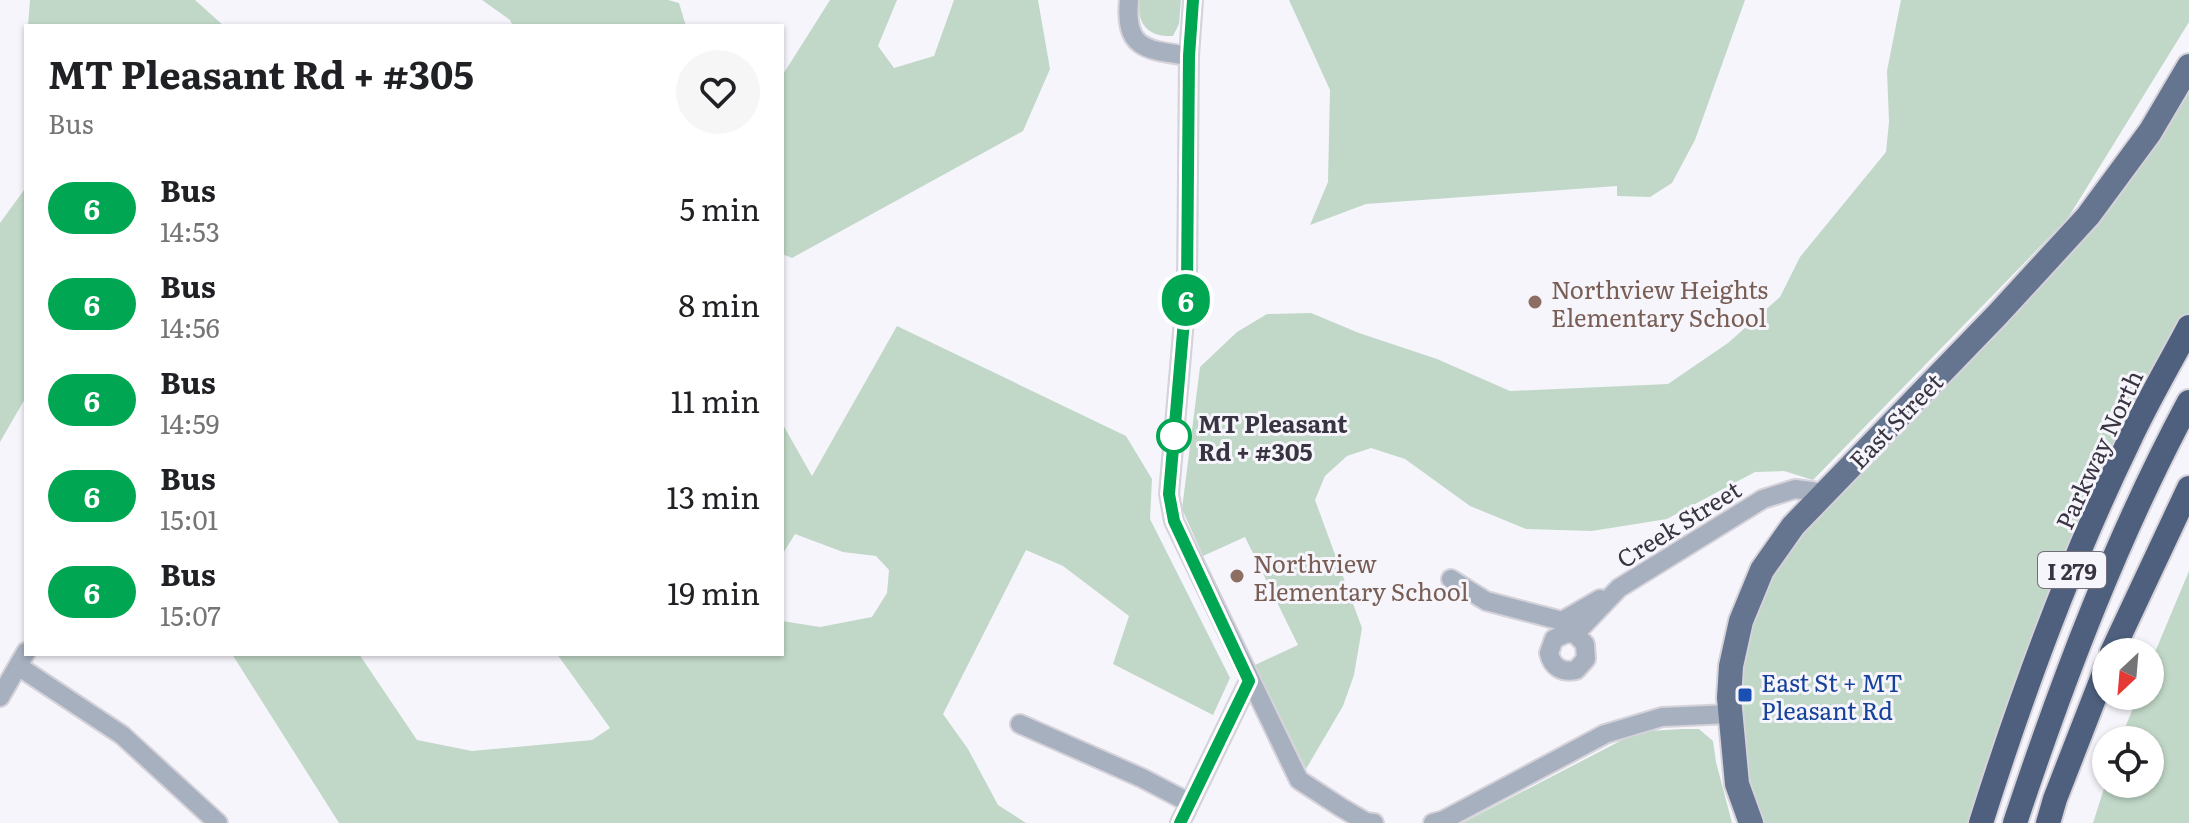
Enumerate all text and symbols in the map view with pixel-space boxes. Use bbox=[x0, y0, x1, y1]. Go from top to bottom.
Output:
text: MT Pleasant Rd + #305 bbox=[48, 44, 474, 101]
button: heart bbox=[676, 50, 760, 134]
text: Bus bbox=[48, 103, 93, 142]
text: Bus bbox=[160, 167, 216, 211]
text: 5 min bbox=[680, 186, 760, 230]
text: 6 bbox=[84, 187, 100, 229]
text: 14:53 bbox=[160, 211, 220, 250]
text: Bus bbox=[160, 263, 216, 307]
place label: Northview Heights Elementary School bbox=[1551, 271, 1768, 334]
line badge: 6 bbox=[1160, 274, 1212, 326]
text: 6 bbox=[1178, 279, 1194, 321]
text: 8 min bbox=[679, 282, 760, 326]
text: 6 bbox=[84, 283, 100, 325]
marker: Northview Heights Elementary School bbox=[1526, 293, 1544, 311]
text: 14:56 bbox=[160, 307, 220, 346]
text: Bus bbox=[160, 359, 216, 403]
street label: Parkway North bbox=[2046, 363, 2150, 535]
street label: East Street bbox=[1840, 364, 1950, 476]
text: 11 min bbox=[671, 378, 760, 422]
text: 6 bbox=[84, 379, 100, 421]
text: 14:59 bbox=[160, 403, 219, 442]
place label: MT Pleasant Rd + #305 bbox=[1198, 405, 1348, 468]
marker: MT Pleasant Rd + #305 bbox=[1157, 419, 1191, 453]
text: Bus bbox=[160, 455, 216, 499]
street label: Creek Street bbox=[1609, 471, 1747, 575]
text: 13 min bbox=[667, 474, 760, 518]
text: 6 bbox=[84, 475, 100, 517]
text: 15:01 bbox=[160, 499, 218, 538]
place label: Northview Elementary School bbox=[1253, 545, 1469, 608]
text: Bus bbox=[160, 551, 216, 595]
road number: I 279 bbox=[2038, 552, 2106, 588]
marker: Northview Elementary School bbox=[1228, 567, 1246, 585]
text: 19 min bbox=[667, 570, 760, 614]
text: 6 bbox=[84, 571, 100, 613]
text: 15:07 bbox=[160, 595, 221, 634]
north arrow bbox=[2092, 638, 2164, 710]
map controls bbox=[2092, 638, 2164, 798]
place label: East St + MT Pleasant Rd bbox=[1761, 664, 1903, 727]
marker: East St + MT Pleasant Rd bbox=[1736, 686, 1754, 704]
button: locate bbox=[2092, 726, 2164, 798]

